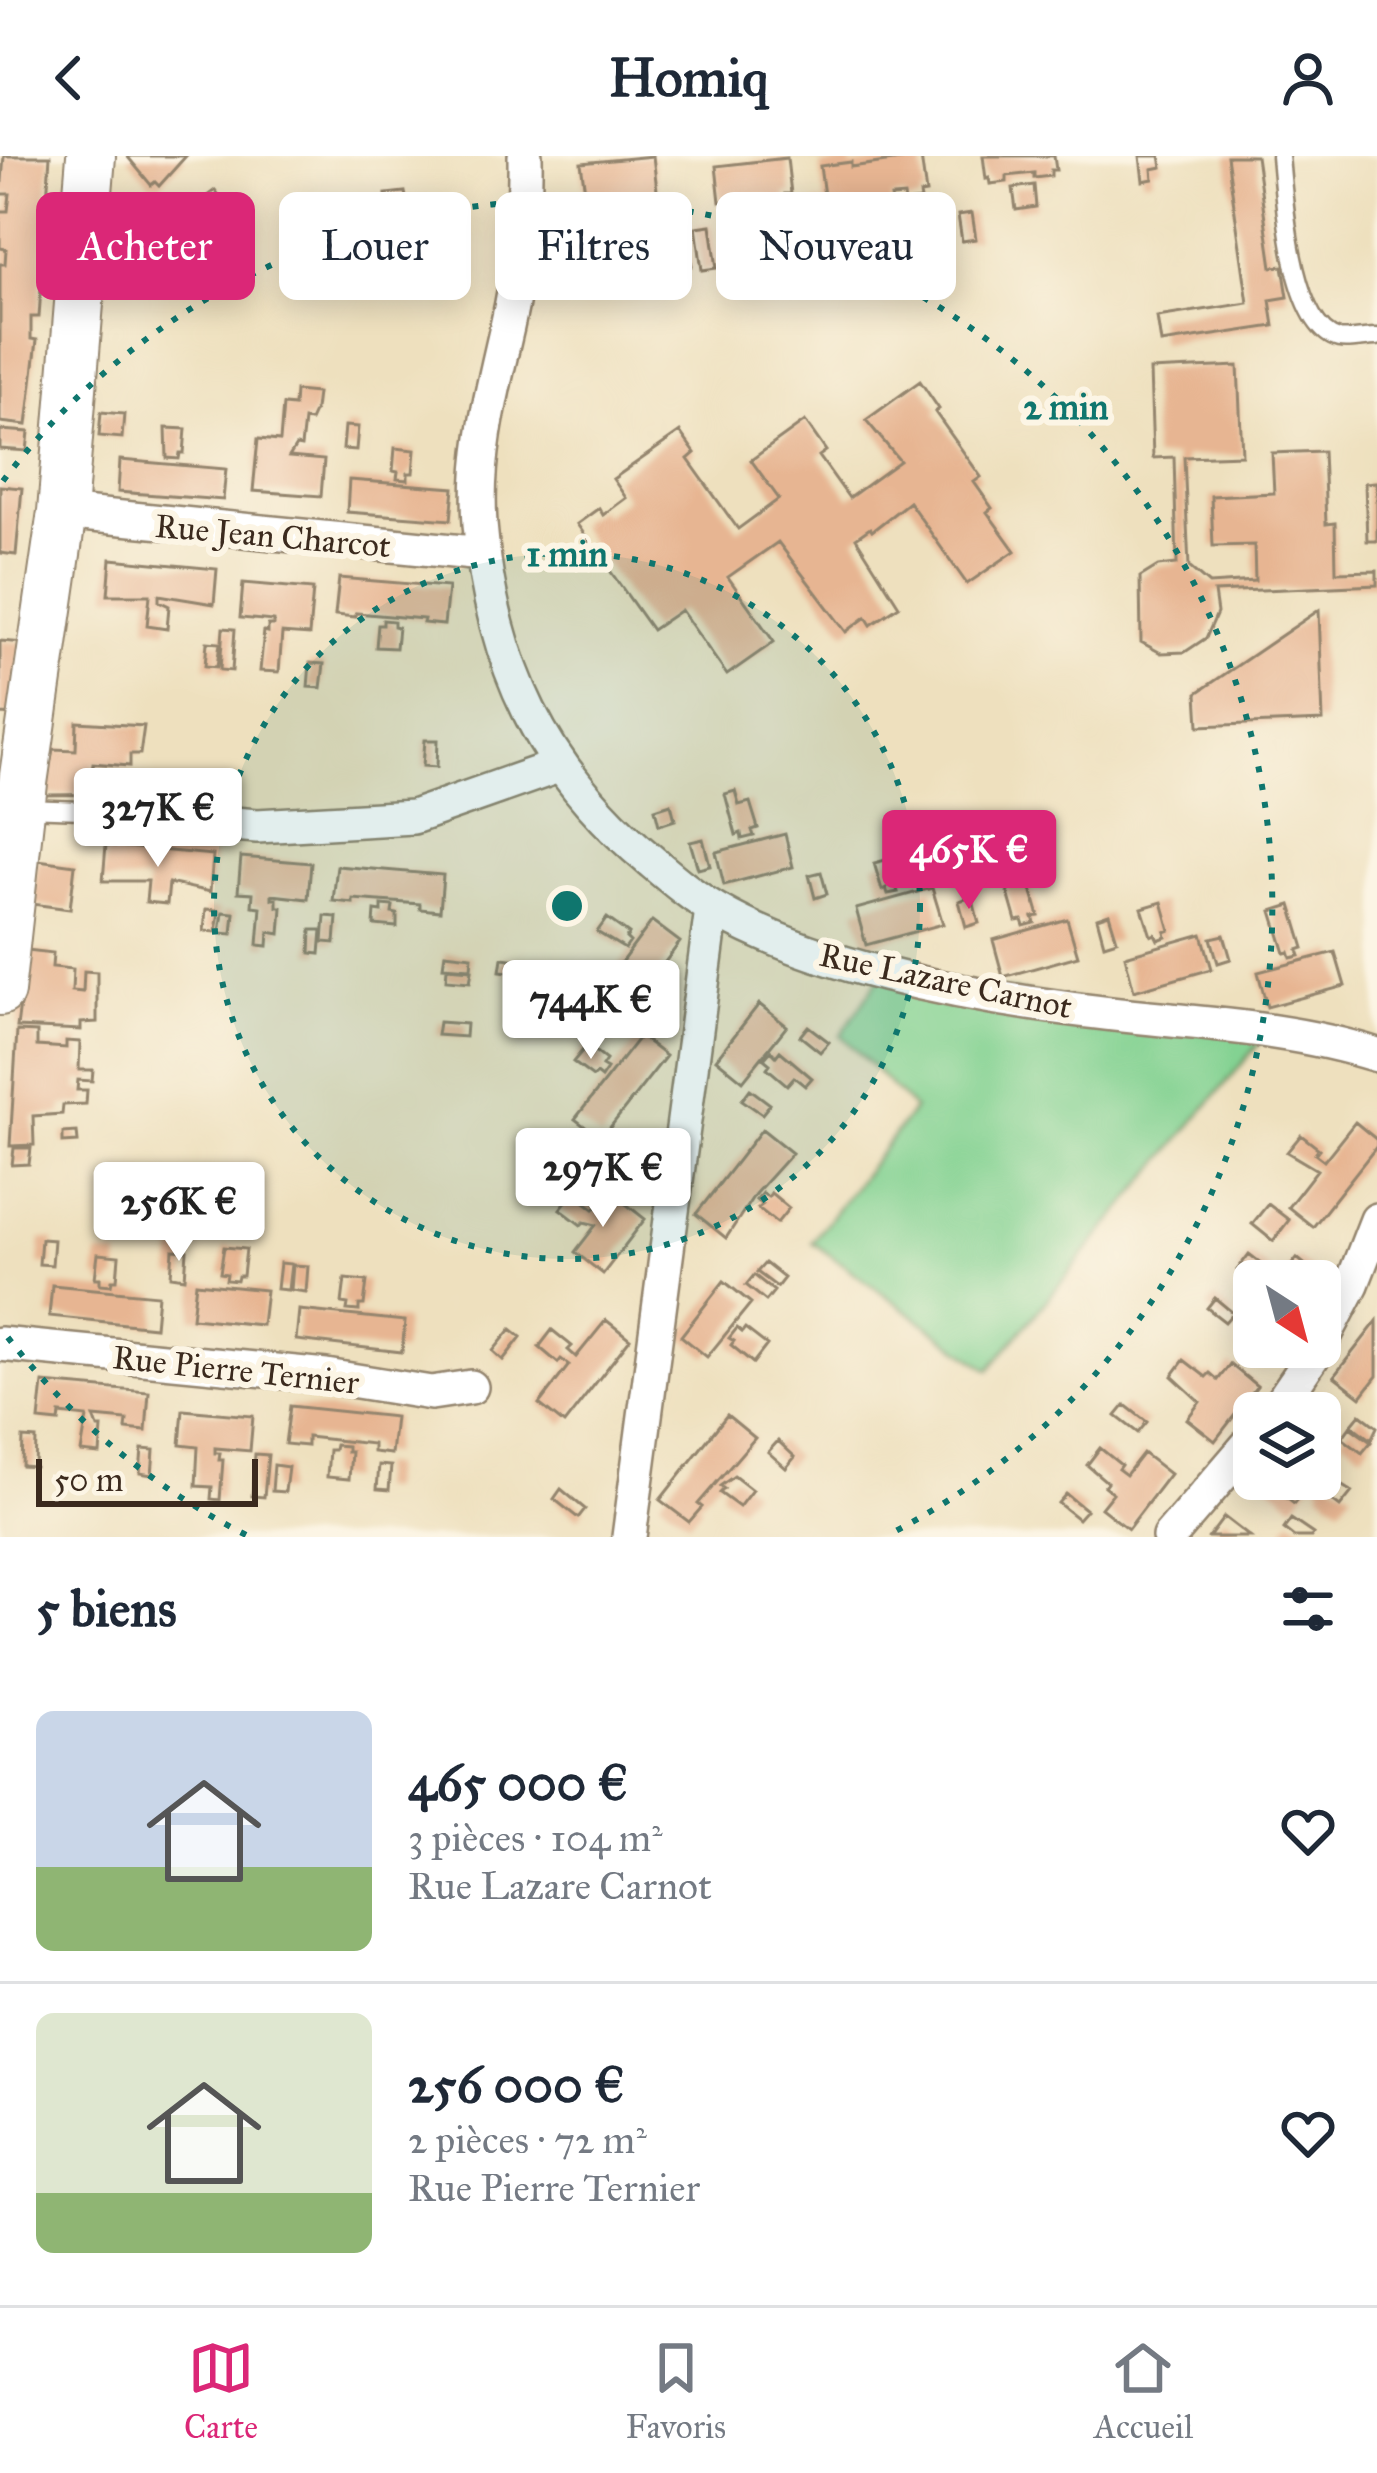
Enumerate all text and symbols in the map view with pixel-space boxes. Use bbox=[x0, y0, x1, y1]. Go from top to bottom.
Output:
icon: back bbox=[36, 45, 102, 111]
text: Homiq bbox=[609, 45, 768, 111]
icon: person bbox=[1275, 45, 1341, 111]
chip: Acheter bbox=[36, 192, 255, 300]
chip: Louer bbox=[279, 192, 471, 300]
chip: Filtres bbox=[495, 192, 692, 300]
chip: Nouveau bbox=[716, 192, 956, 300]
text: 2 min bbox=[1023, 385, 1109, 429]
street label: Rue Jean Charcot bbox=[153, 506, 393, 567]
text: 1 min bbox=[526, 532, 608, 576]
pin: 327K € bbox=[60, 768, 256, 870]
text: 327K € bbox=[101, 783, 215, 831]
pin: 465K € bbox=[871, 810, 1067, 912]
text: 465K € bbox=[909, 825, 1029, 873]
centre of rings bbox=[546, 885, 588, 927]
street label: Rue Lazare Carnot bbox=[816, 935, 1076, 1027]
pin: 744K € bbox=[493, 960, 689, 1062]
text: 744K € bbox=[529, 975, 653, 1023]
pin: 297K € bbox=[505, 1128, 701, 1230]
text: 297K € bbox=[543, 1143, 663, 1191]
pin: 256K € bbox=[81, 1162, 277, 1264]
text: 256K € bbox=[121, 1177, 237, 1225]
north arrow bbox=[1233, 1260, 1341, 1368]
map controls bbox=[1233, 1260, 1341, 1500]
street label: Rue Pierre Ternier bbox=[111, 1337, 362, 1403]
button: layers bbox=[1233, 1392, 1341, 1500]
scale bar bbox=[36, 1453, 258, 1506]
text: 50 m bbox=[54, 1460, 123, 1500]
icon: filters bbox=[1275, 1576, 1341, 1642]
text: 5 biens bbox=[36, 1578, 177, 1640]
text: 465 000 € bbox=[408, 1752, 628, 1814]
icon: home bbox=[132, 1759, 276, 1903]
icon: heart bbox=[1275, 1798, 1341, 1864]
text: 3 pièces · 104 m² bbox=[408, 1814, 663, 1862]
text: Rue Lazare Carnot bbox=[408, 1862, 712, 1910]
text: 256 000 € bbox=[408, 2054, 625, 2116]
icon: home bbox=[132, 2061, 276, 2205]
icon: heart bbox=[1275, 2100, 1341, 2166]
text: 2 pièces · 72 m² bbox=[408, 2116, 647, 2164]
text: Rue Pierre Ternier bbox=[408, 2164, 700, 2212]
tab: Carte bbox=[184, 2335, 258, 2447]
tab: Favoris bbox=[626, 2335, 726, 2447]
tab: Accueil bbox=[1094, 2335, 1193, 2447]

